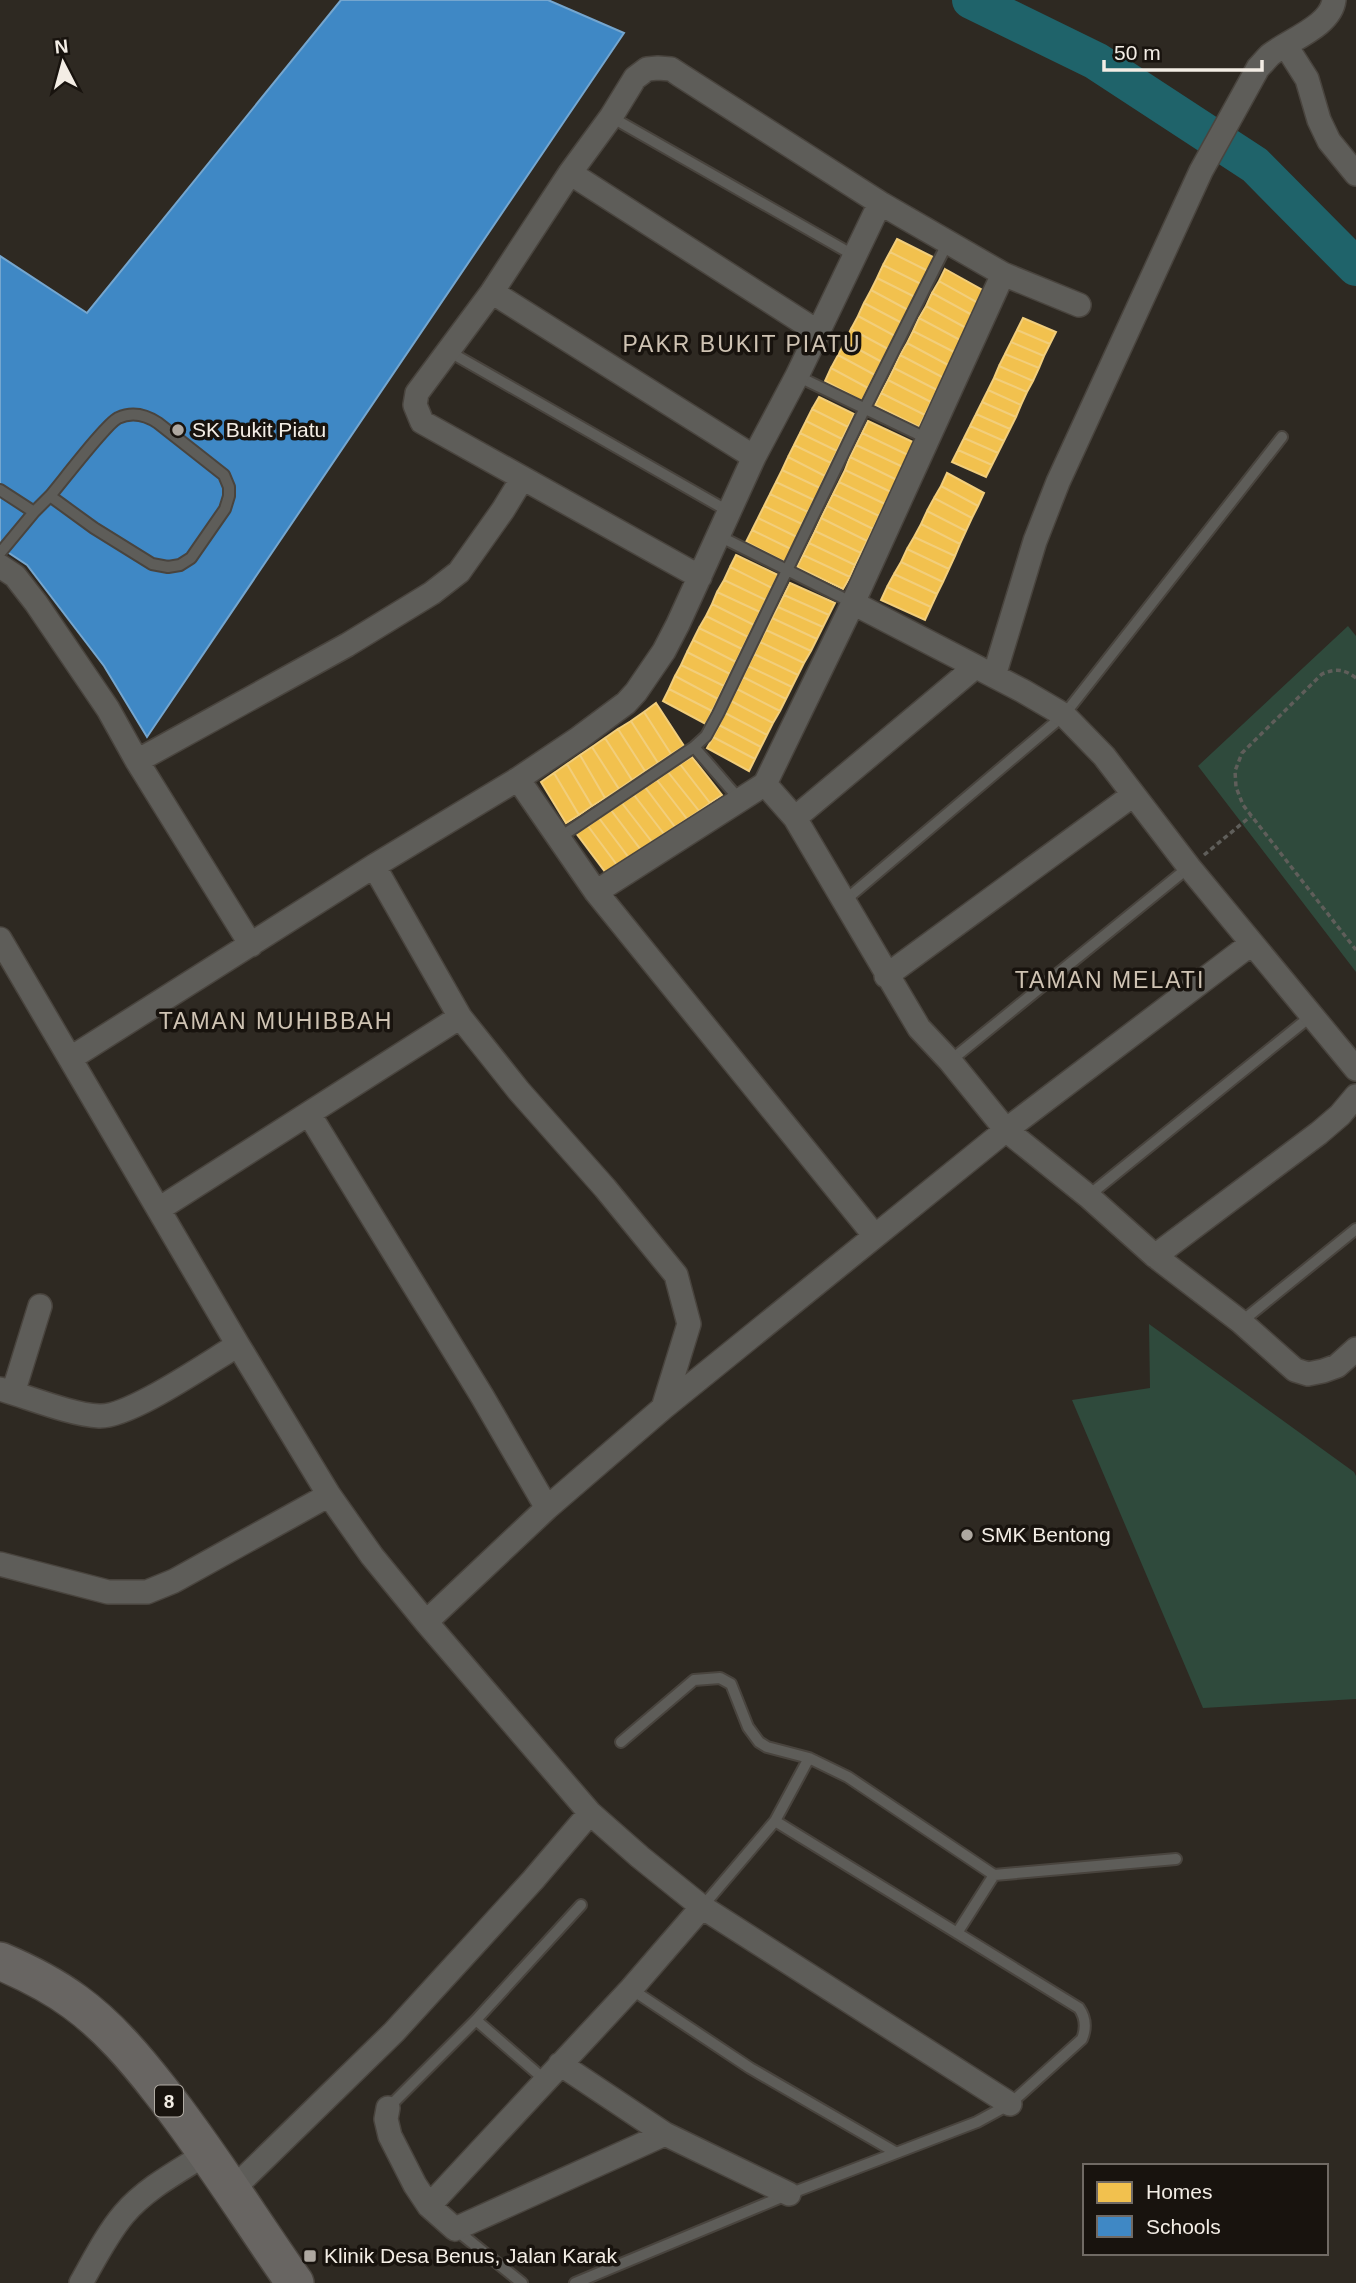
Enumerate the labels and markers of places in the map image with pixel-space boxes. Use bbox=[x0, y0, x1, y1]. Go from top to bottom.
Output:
place label: SK Bukit Piatu bbox=[192, 418, 326, 441]
marker: SK Bukit Piatu bbox=[170, 422, 186, 438]
place label: SMK Bentong bbox=[981, 1523, 1111, 1546]
marker: SMK Bentong bbox=[959, 1527, 975, 1543]
place label: Klinik Desa Benus, Jalan Karak bbox=[324, 2244, 617, 2267]
marker: Klinik Desa Benus, Jalan Karak bbox=[302, 2248, 318, 2264]

